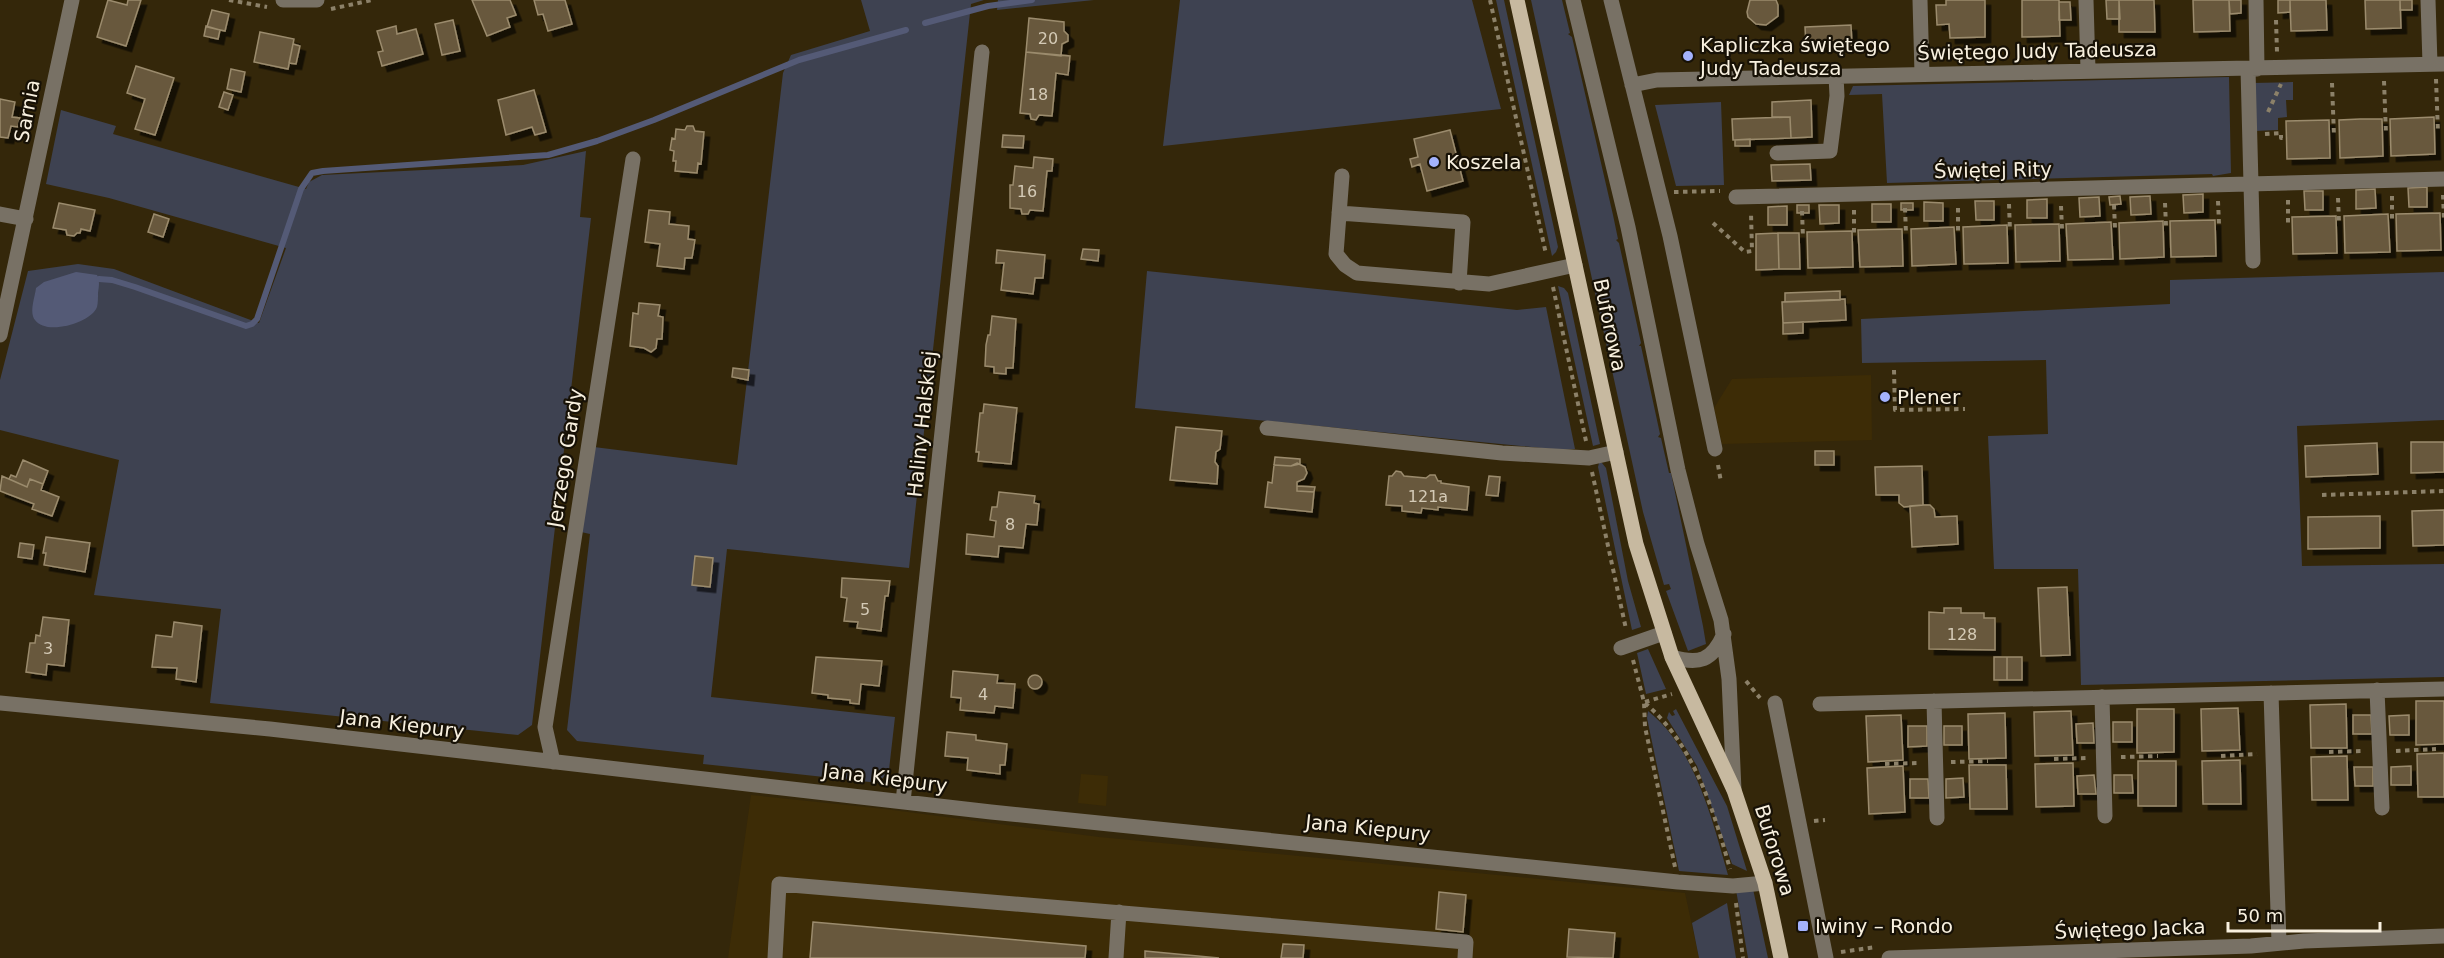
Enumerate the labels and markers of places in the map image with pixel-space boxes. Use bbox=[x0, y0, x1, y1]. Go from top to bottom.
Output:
place label: Kapliczka świętego Judy Tadeusza bbox=[1698, 33, 1890, 80]
marker: Kapliczka świętego Judy Tadeusza bbox=[1681, 49, 1695, 63]
place label: Koszela bbox=[1446, 150, 1521, 174]
marker: Koszela bbox=[1427, 155, 1441, 169]
place label: Plener bbox=[1897, 385, 1961, 409]
marker: Plener bbox=[1878, 390, 1892, 404]
place label: Iwiny – Rondo bbox=[1815, 914, 1953, 938]
marker: Iwiny – Rondo bbox=[1796, 919, 1810, 933]

